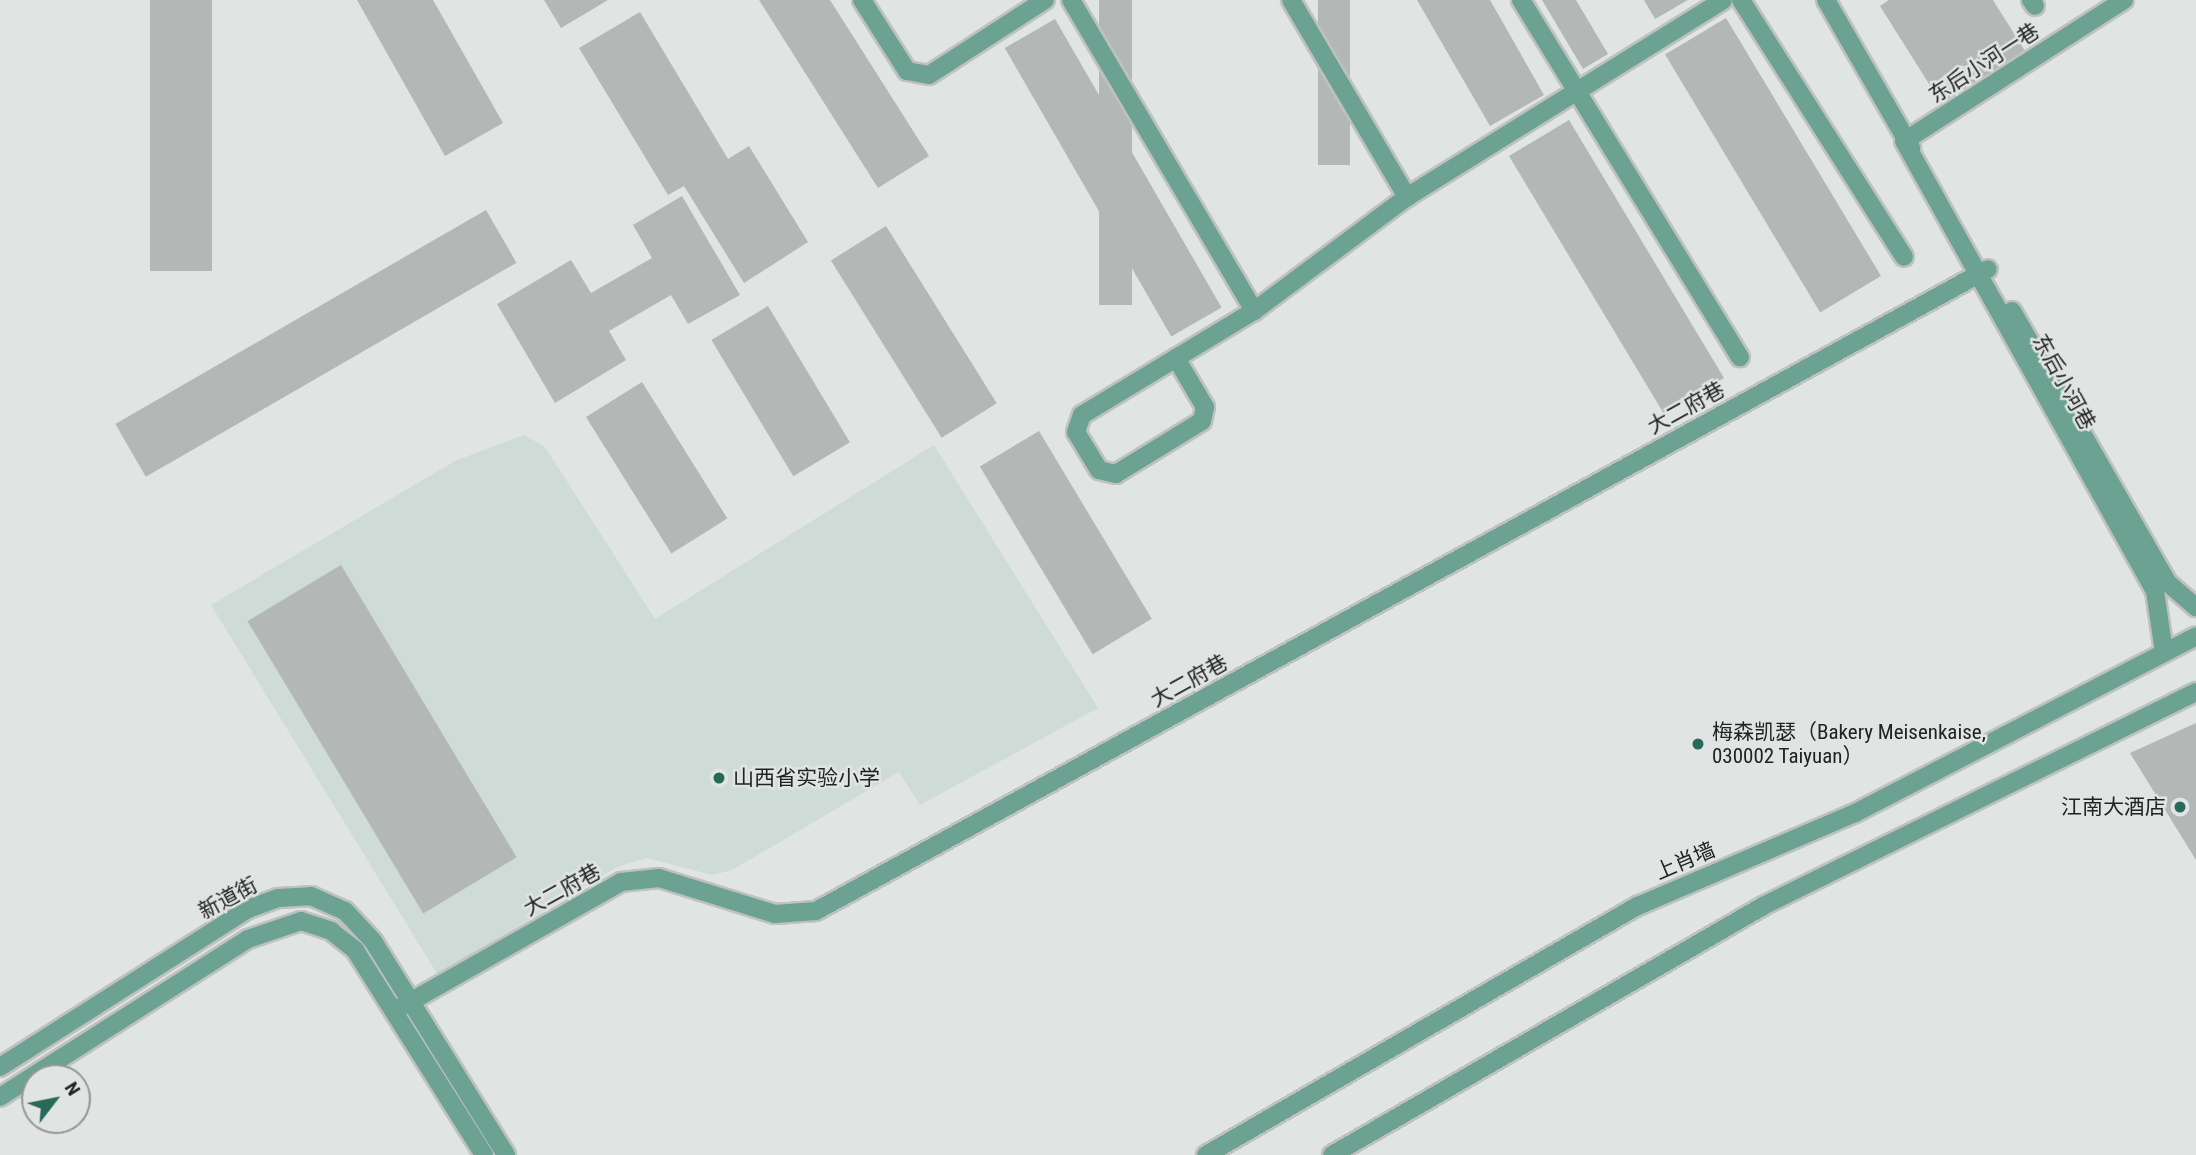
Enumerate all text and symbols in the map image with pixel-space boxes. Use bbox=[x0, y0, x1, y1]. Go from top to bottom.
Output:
street label: 东后小河一巷 bbox=[1924, 18, 2044, 108]
street label: 东后小河巷 bbox=[2028, 330, 2100, 434]
street label: 大二府巷 bbox=[1643, 377, 1729, 439]
street label: 大二府巷 bbox=[1146, 650, 1232, 712]
place label: 梅森凯瑟（Bakery Meisenkaise, 030002 Taiyuan） bbox=[1712, 719, 1986, 769]
marker: 梅森凯瑟（Bakery Meisenkaise, 030002 Taiyuan） bbox=[1690, 736, 1706, 752]
place label: 山西省实验小学 bbox=[733, 765, 880, 791]
marker: 山西省实验小学 bbox=[711, 770, 727, 786]
place label: 江南大酒店 bbox=[2061, 794, 2166, 820]
marker: 江南大酒店 bbox=[2172, 799, 2188, 815]
street label: 上肖墙 bbox=[1651, 837, 1719, 885]
street label: 大二府巷 bbox=[519, 859, 605, 921]
street label: 新道街 bbox=[194, 872, 262, 924]
north arrow bbox=[21, 1064, 91, 1134]
text: N bbox=[60, 1078, 85, 1100]

